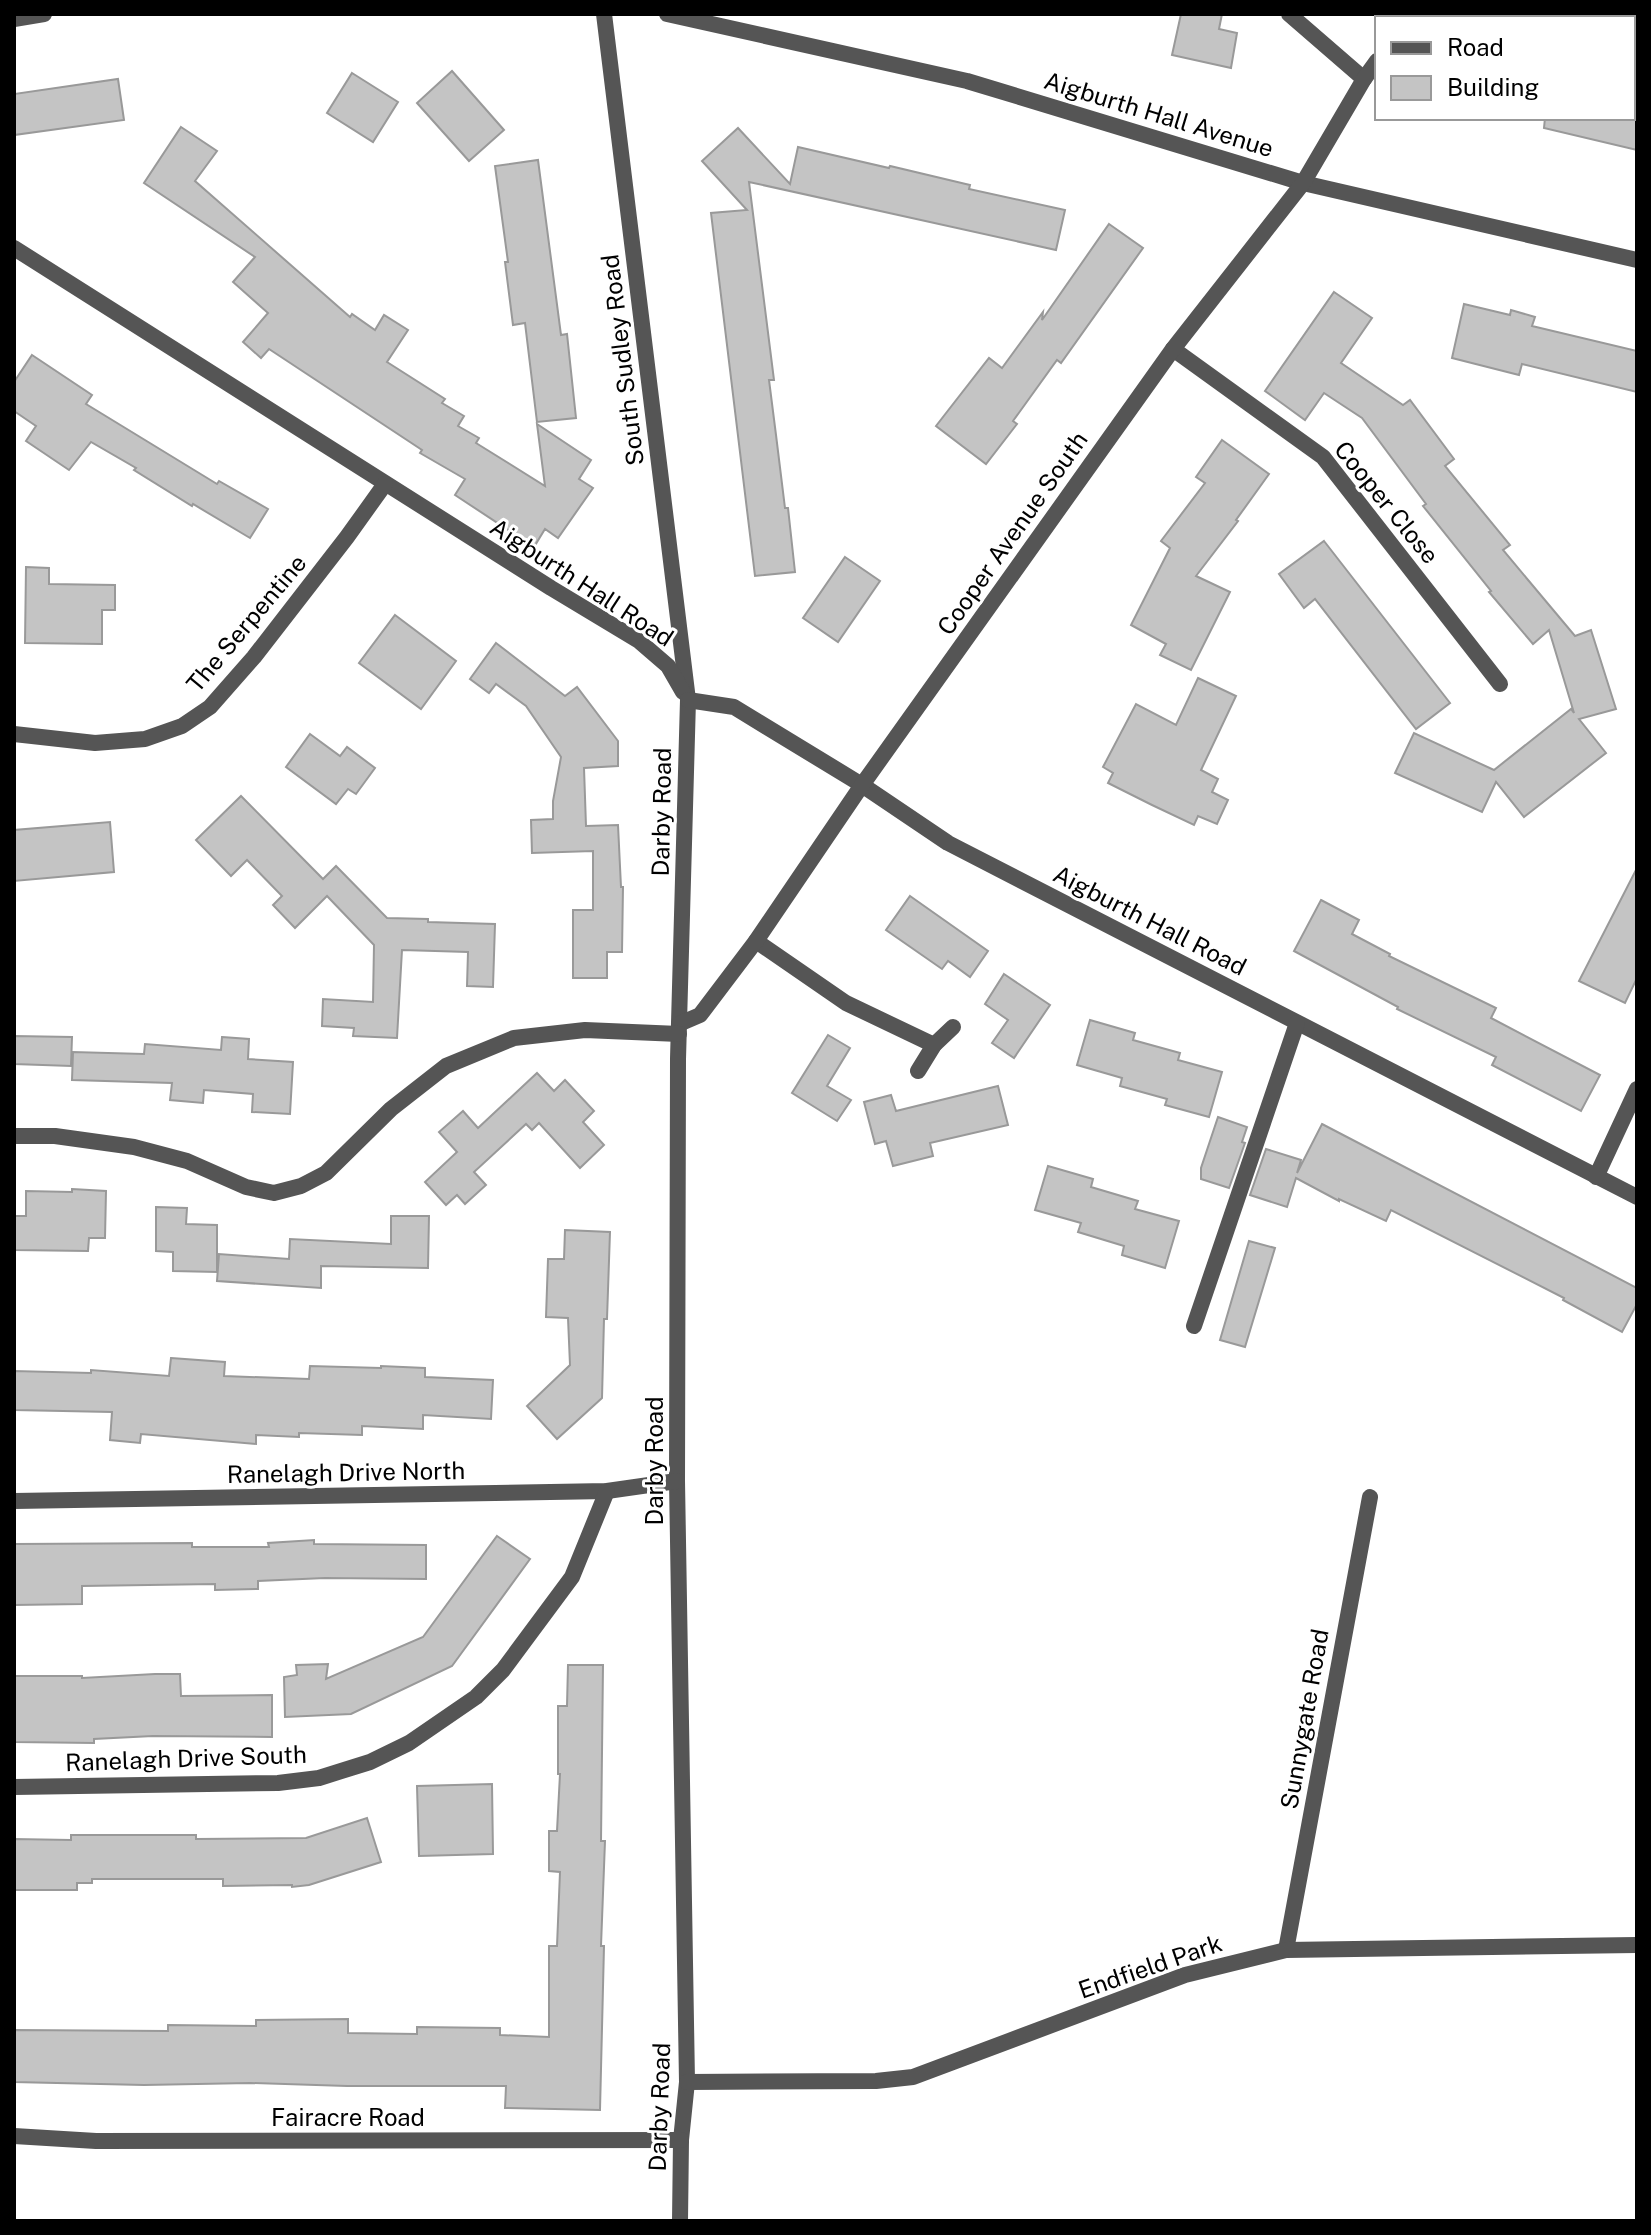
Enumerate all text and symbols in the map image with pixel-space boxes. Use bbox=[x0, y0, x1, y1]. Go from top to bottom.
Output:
legend bbox=[1375, 16, 1635, 120]
text: Road bbox=[1447, 33, 1504, 61]
street label: Aigburth Hall Avenue bbox=[1041, 66, 1277, 162]
text: Building bbox=[1447, 73, 1539, 101]
street label: South Sudley Road bbox=[595, 253, 649, 467]
street label: Cooper Avenue South bbox=[931, 426, 1093, 640]
street label: Cooper Close bbox=[1329, 435, 1445, 569]
street label: Aigburth Hall Road bbox=[485, 512, 679, 652]
street label: The Serpentine bbox=[180, 549, 312, 697]
street label: Darby Road bbox=[646, 747, 676, 877]
street label: Aigburth Hall Road bbox=[1049, 859, 1251, 981]
street label: Darby Road bbox=[640, 1397, 668, 1525]
street label: Ranelagh Drive North bbox=[226, 1456, 466, 1488]
street label: Sunnygate Road bbox=[1274, 1627, 1334, 1811]
street label: Ranelagh Drive South bbox=[65, 1740, 307, 1776]
street label: Endfield Park bbox=[1075, 1928, 1225, 2004]
street label: Darby Road bbox=[643, 2042, 675, 2172]
street label: Fairacre Road bbox=[271, 2103, 425, 2131]

